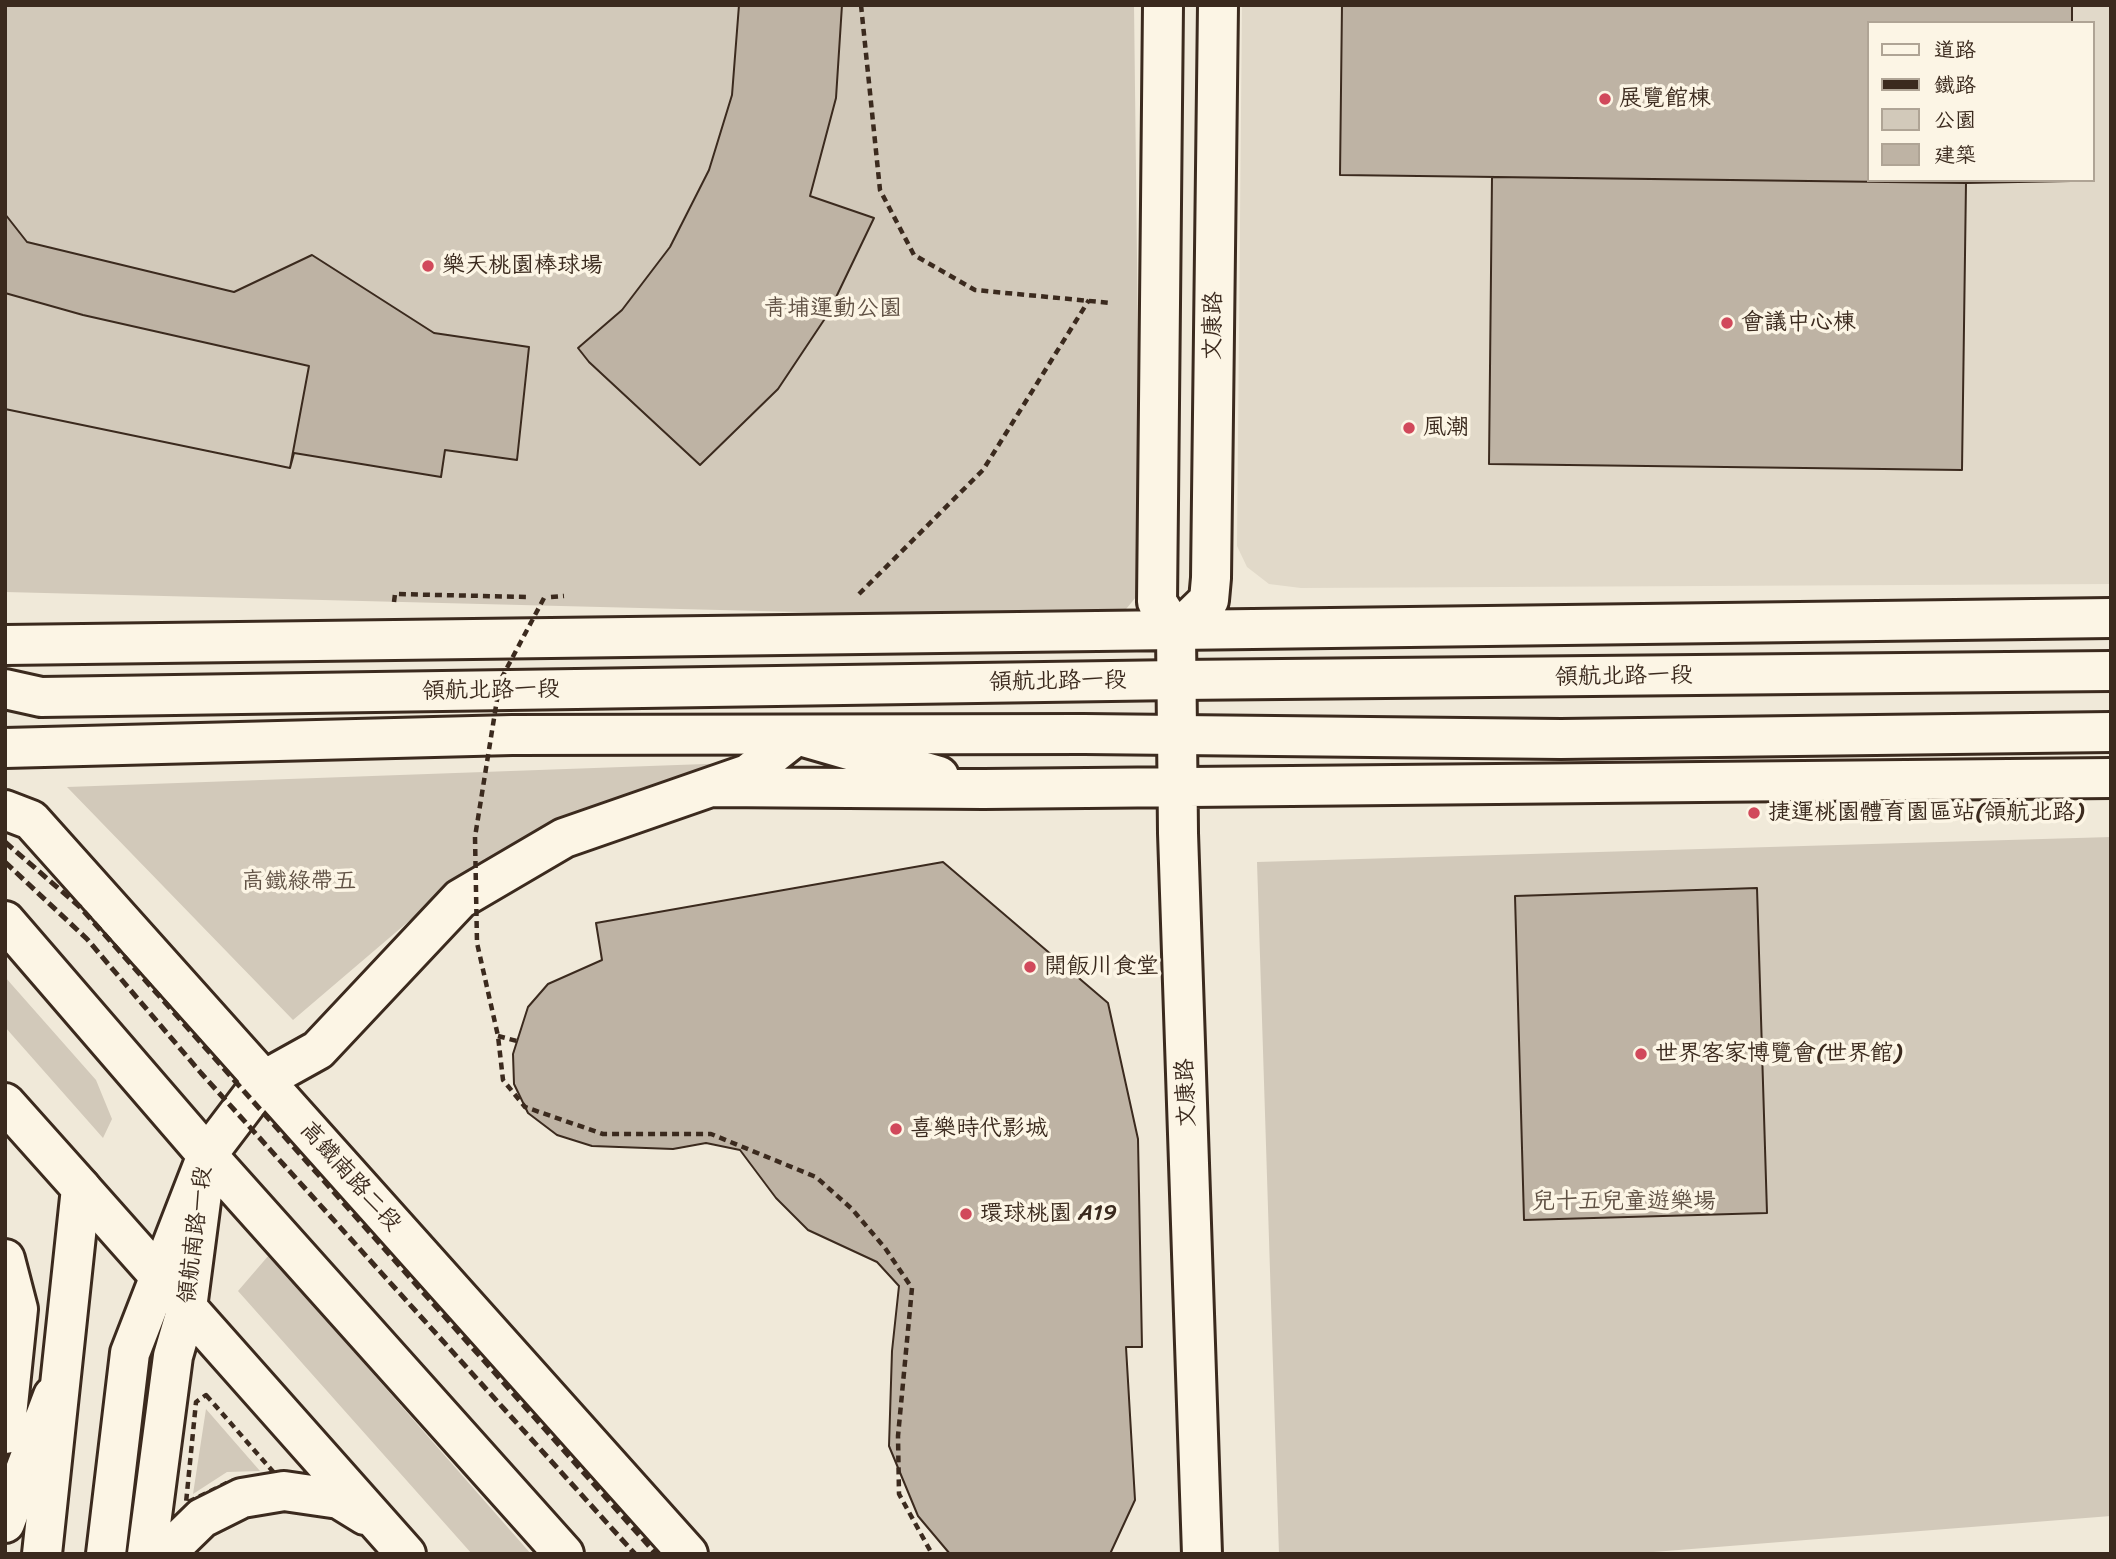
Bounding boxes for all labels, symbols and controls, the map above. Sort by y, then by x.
legend [1868,21,2095,182]
text: 道路 [1934,31,1976,69]
text: 鐵路 [1934,66,1976,104]
place label: 展覽館棟 [1619,85,1711,113]
marker: 展覽館棟 [1597,91,1613,107]
text: 公園 [1934,101,1976,139]
text: 建築 [1934,136,1976,174]
place label: 樂天桃園棒球場 [442,252,603,280]
marker: 樂天桃園棒球場 [420,258,436,274]
street label: 文康路 [1200,291,1228,361]
park label: 青埔運動公園 [764,295,902,323]
place label: 會議中心棟 [1741,309,1856,337]
marker: 會議中心棟 [1719,315,1735,331]
place label: 風潮 [1423,414,1469,442]
marker: 風潮 [1401,420,1417,436]
street label: 領航北路一段 [1555,662,1693,692]
street label: 領航北路一段 [989,667,1127,697]
street label: 領航北路一段 [422,676,560,706]
place label: 捷運桃園體育園區站(領航北路) [1768,799,2083,827]
marker: 捷運桃園體育園區站(領航北路) [1746,805,1762,821]
park label: 高鐵綠帶五 [242,868,356,896]
place label: 開飯川食堂 [1044,953,1159,981]
marker: 開飯川食堂 [1022,959,1038,975]
place label: 世界客家博覽會(世界館) [1655,1040,1901,1068]
marker: 世界客家博覽會(世界館) [1633,1046,1649,1062]
street label: 文康路 [1172,1058,1202,1128]
place label: 喜樂時代影城 [910,1115,1048,1143]
street label: 高鐵南路二段 [294,1116,406,1238]
marker: 喜樂時代影城 [888,1121,904,1137]
street label: 領航南路一段 [174,1165,218,1305]
park label: 兒十五兒童遊樂場 [1532,1188,1716,1216]
place label: 環球桃園 A19 [980,1200,1117,1228]
marker: 環球桃園 A19 [958,1206,974,1222]

